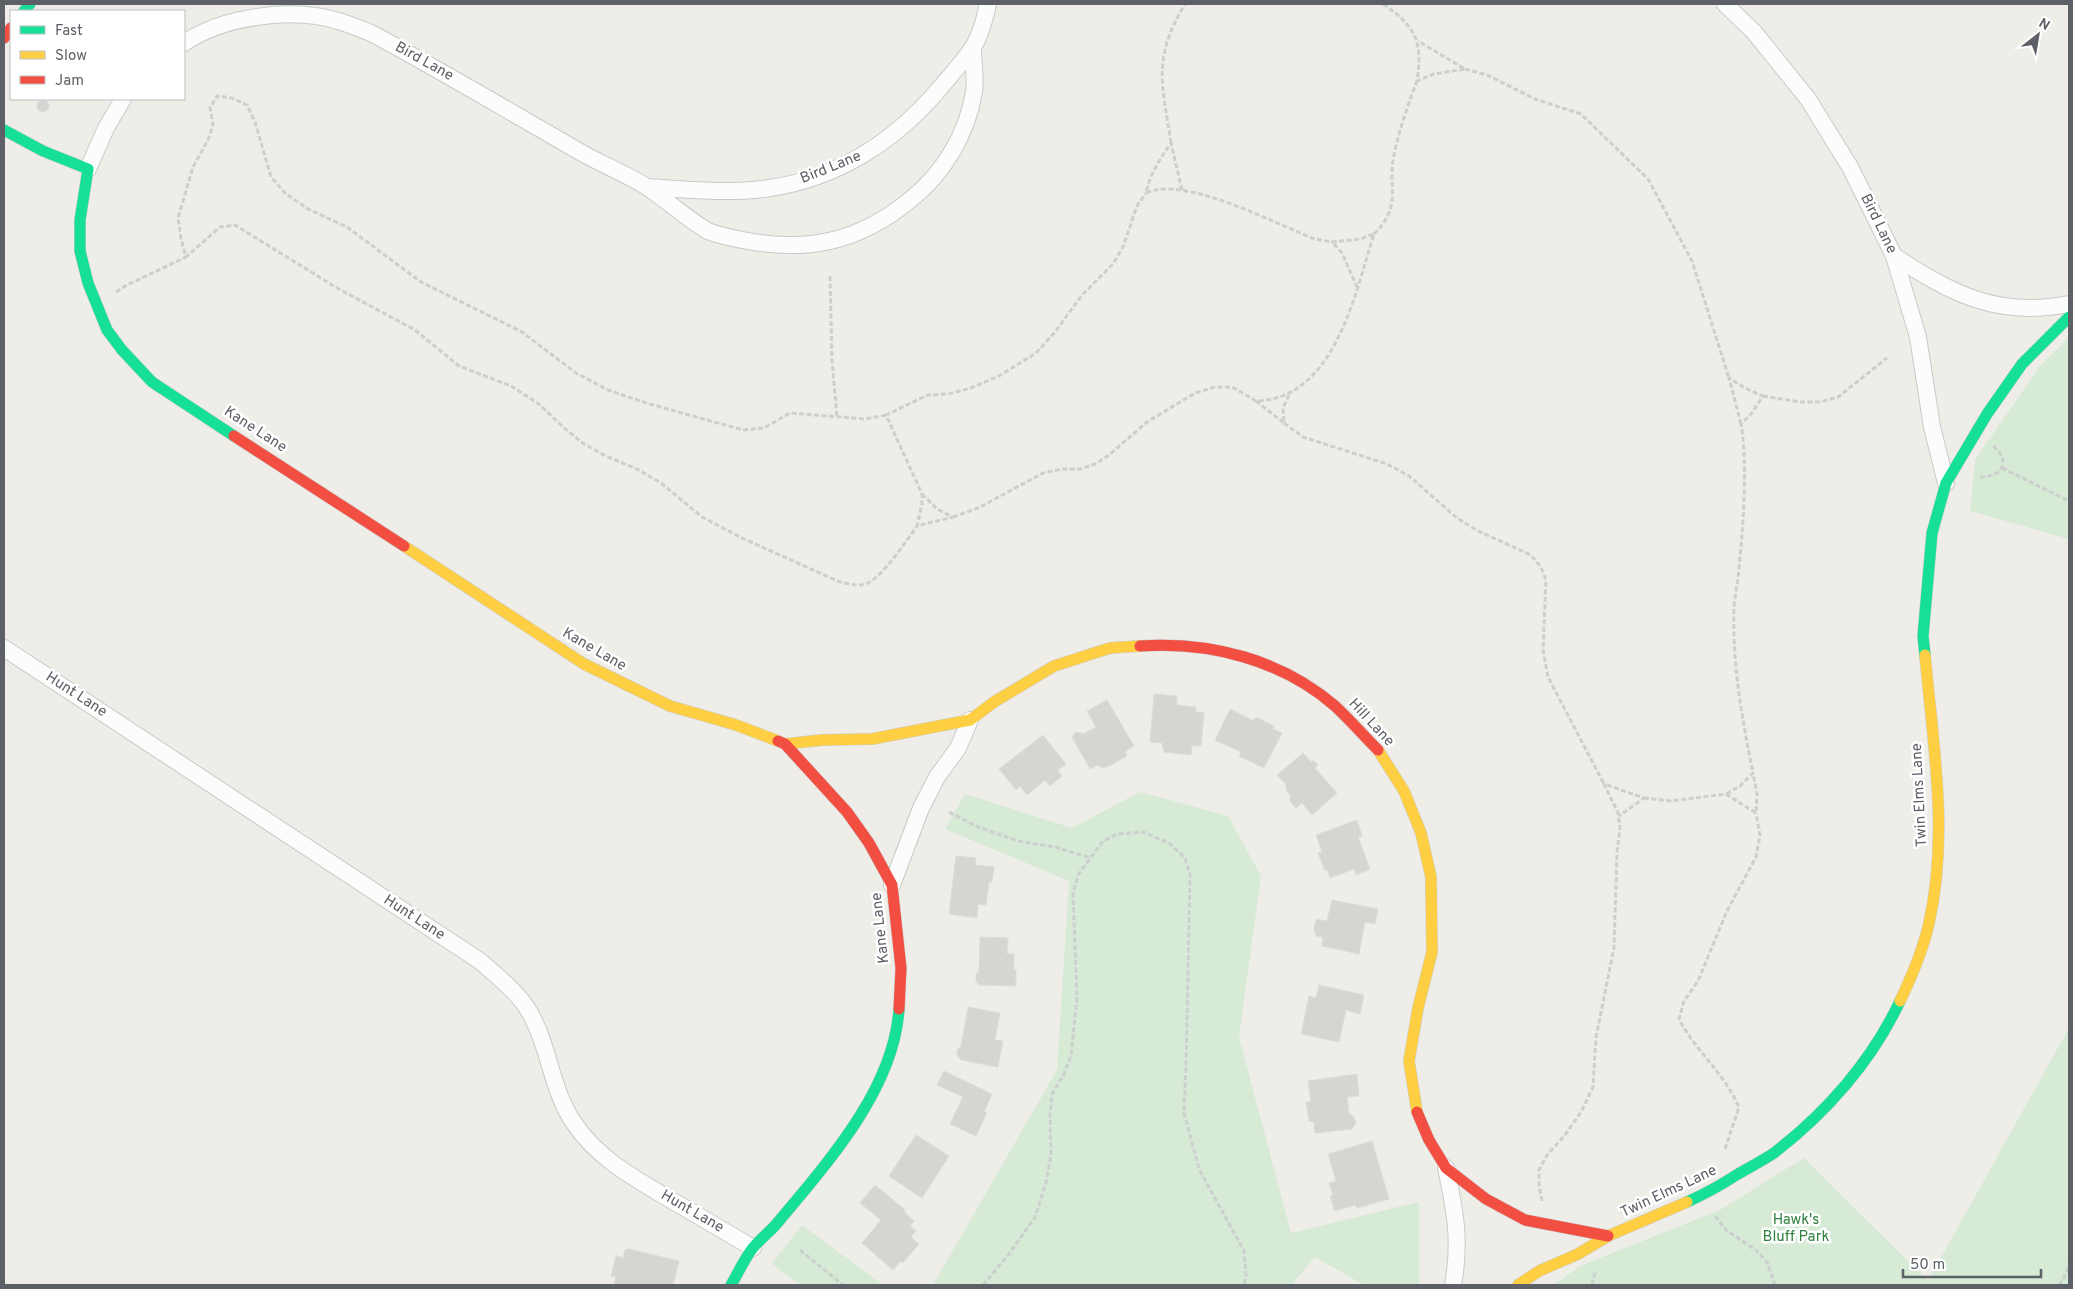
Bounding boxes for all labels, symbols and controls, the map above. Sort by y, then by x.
legend [10,10,185,100]
north arrow [2013,10,2063,60]
text: N [2035,15,2053,35]
text: Fast [55,22,83,41]
street label: Bird Lane [391,38,457,86]
text: Slow [55,47,87,66]
text: Jam [55,72,84,91]
street label: Bird Lane [798,147,864,189]
street label: Bird Lane [1855,191,1901,257]
street label: Kane Lane [220,403,290,457]
street label: Kane Lane [558,624,630,676]
street label: Hunt Lane [42,668,110,722]
street label: Hill Lane [1344,695,1398,751]
street label: Twin Elms Lane [1908,743,1932,847]
street label: Hunt Lane [380,891,448,945]
street label: Kane Lane [868,892,894,964]
street label: Twin Elms Lane [1618,1161,1720,1223]
street label: Hunt Lane [657,1186,727,1238]
park label: Hawk's Bluff Park [1763,1211,1829,1247]
scale bar [1903,1246,2040,1278]
text: 50 m [1910,1256,1945,1275]

